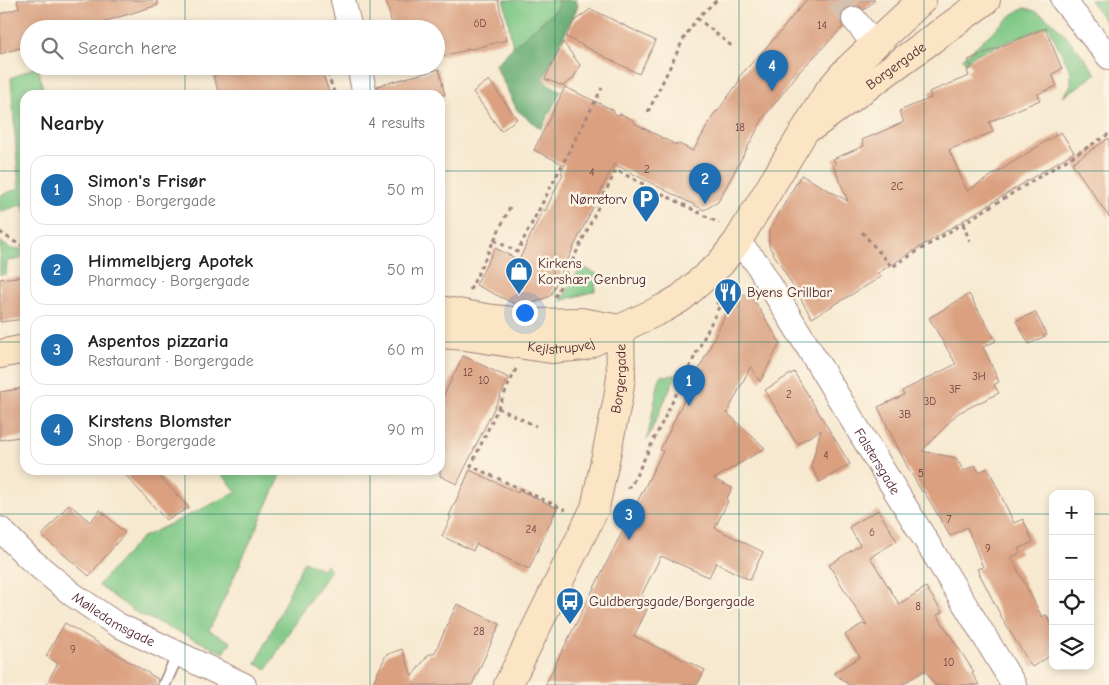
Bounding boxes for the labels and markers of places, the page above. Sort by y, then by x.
pin: 4 [756,50,788,91]
pin: 2 [689,163,721,204]
parking icon: Nørretorv [631,184,661,223]
place label: Nørretorv [570,191,627,208]
place label: Kirkens Korshær Genbrug [538,255,646,288]
shop icon: Kirkens Korshær Genbrug [504,256,534,295]
restaurant icon: Byens Grillbar [713,277,743,316]
place label: Byens Grillbar [747,284,833,301]
pin: 1 [673,365,705,406]
pin: 3 [613,499,645,540]
bus stop icon: Guldbergsgade/Borgergade [555,586,585,625]
place label: Guldbergsgade/Borgergade [589,593,755,610]

